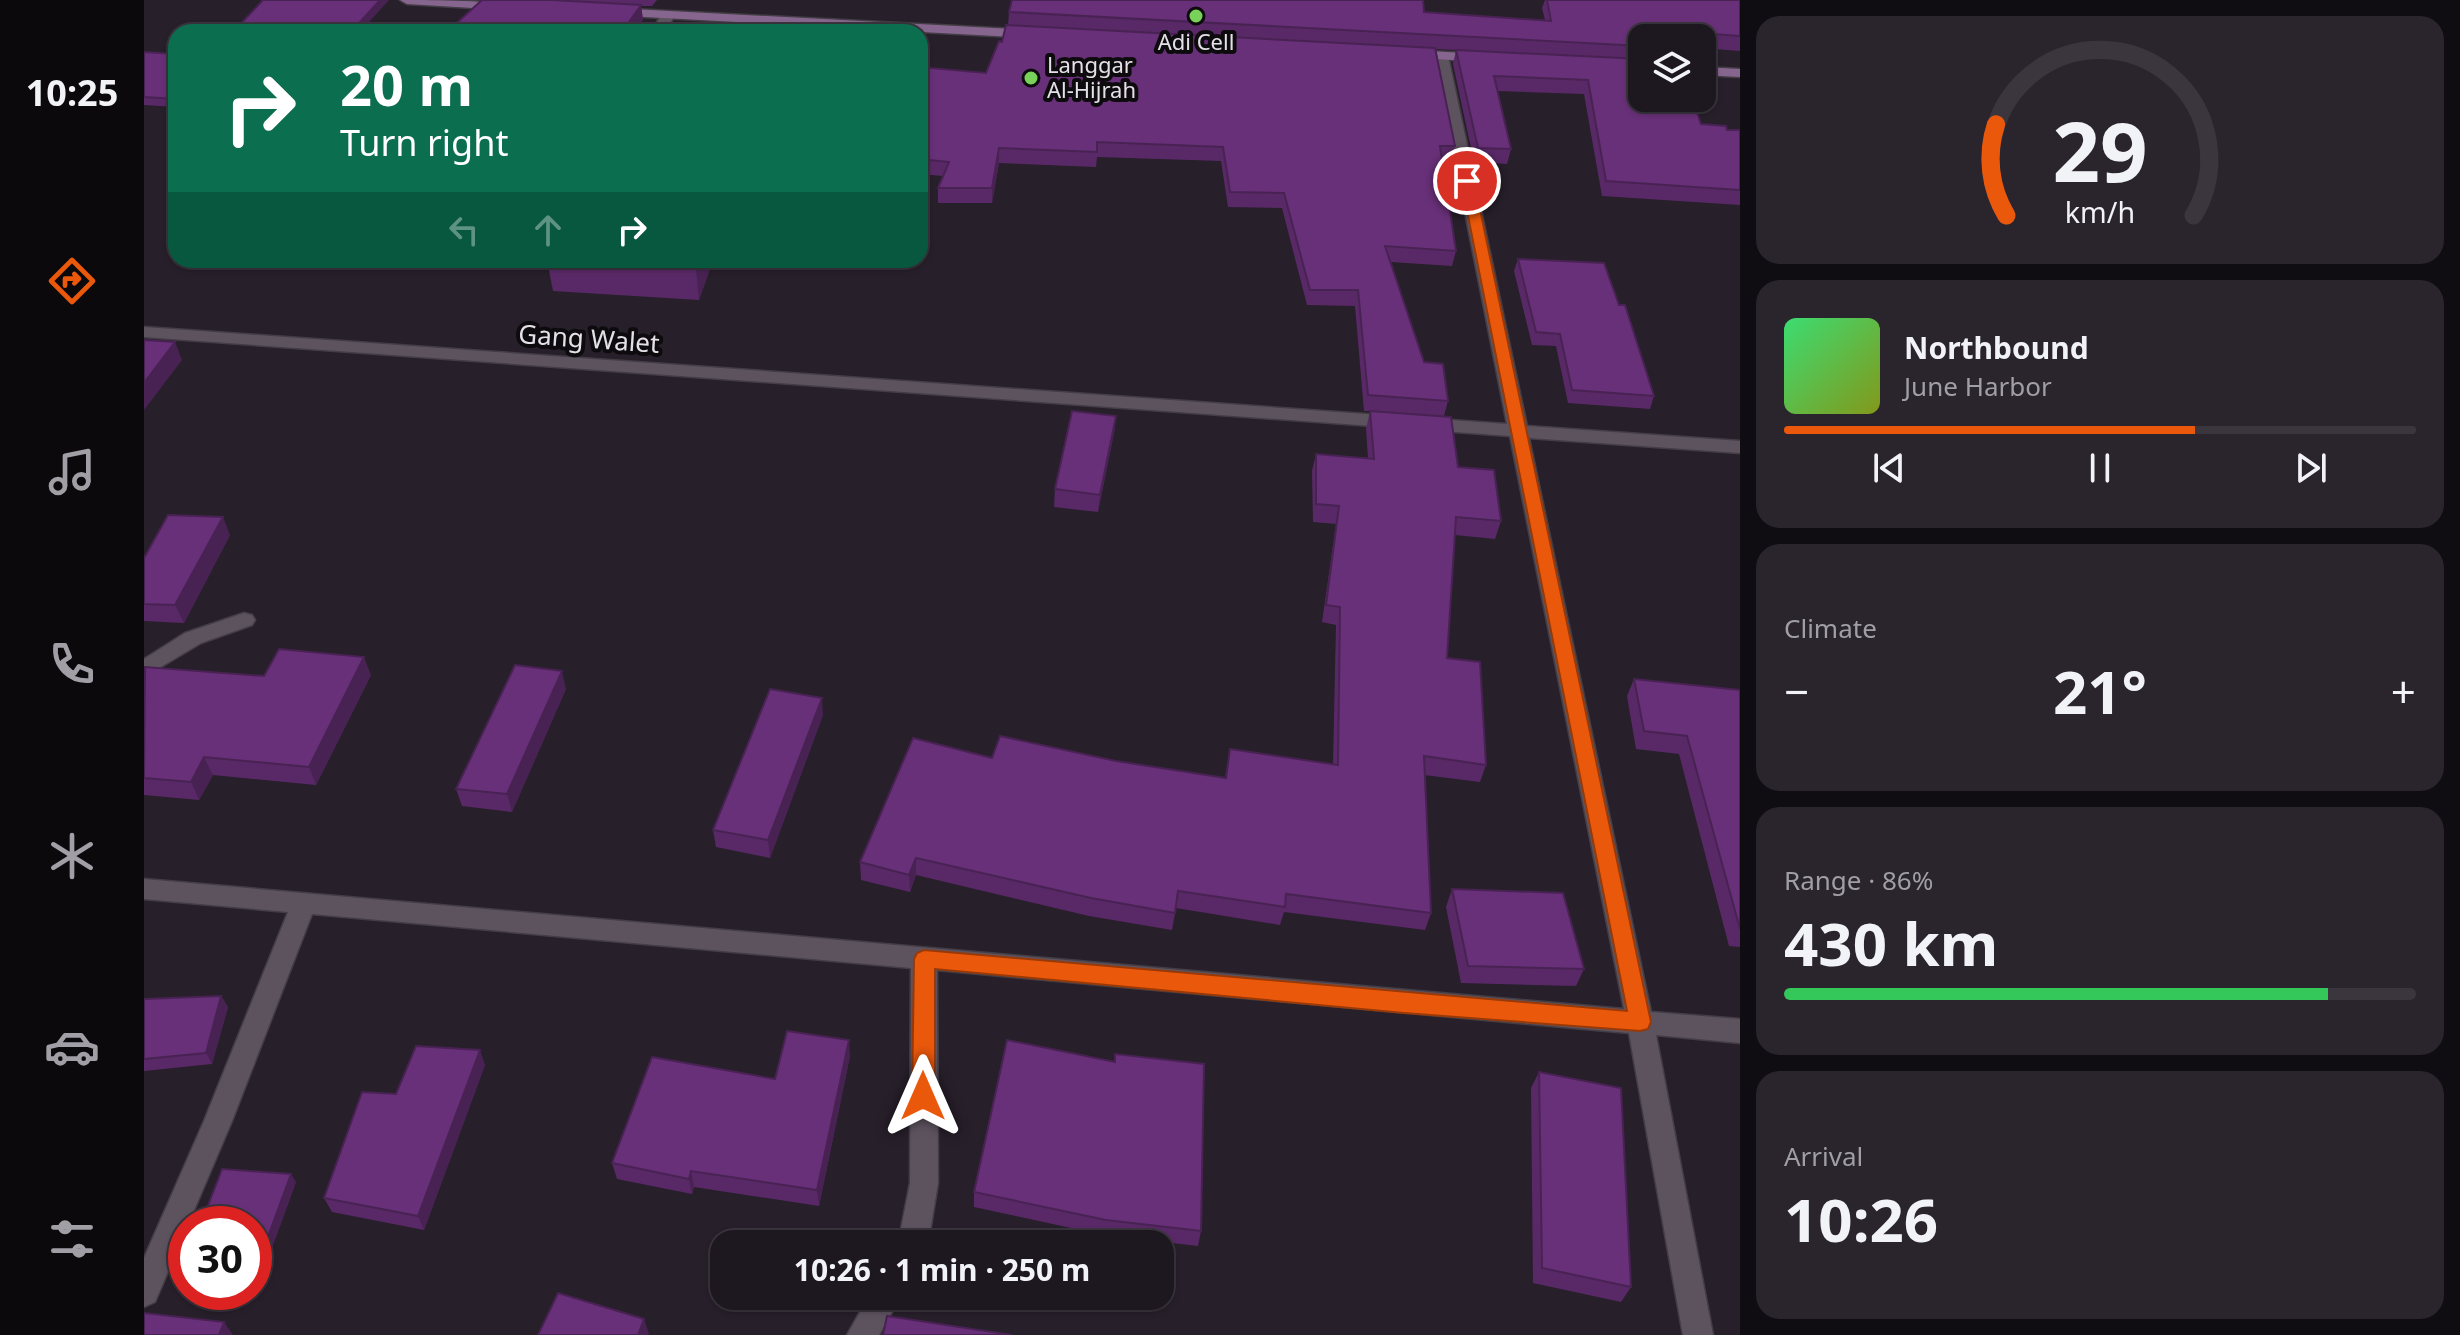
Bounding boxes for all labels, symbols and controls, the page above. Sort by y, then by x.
marker: Adi Cell [1187,7,1205,25]
map controls [1628,24,1716,112]
button: layers [1628,24,1716,112]
place label: Adi Cell [1158,26,1234,56]
text: 20 m [340,46,473,122]
place label: Langgar Al-Hijrah [1047,49,1136,104]
icon: right [208,56,312,160]
text: 10:25 [26,68,118,117]
marker: Langgar Al-Hijrah [1022,69,1040,87]
text: 29 [2052,92,2148,205]
text: Turn right [340,118,508,167]
pin [1433,147,1501,215]
icon: arrive [1445,159,1489,203]
text: km/h [2065,192,2135,231]
icon: left [442,208,486,252]
icon: ahead [526,208,570,252]
icon: right [610,208,654,252]
icon: directions [44,253,100,309]
street label: Gang Walet [517,315,661,361]
text: Northbound [1904,327,2089,368]
text: June Harbor [1904,368,2052,404]
icon: music [44,444,100,500]
icon: previous [1867,446,1911,490]
icon: pause [2078,446,2122,490]
icon: next [2289,446,2333,490]
text: Climate [1784,610,1877,646]
icon: phone [44,636,100,692]
text: 21° [2053,650,2147,732]
text: − [1784,661,1809,721]
text: + [2391,661,2416,721]
icon: climate [44,828,100,884]
text: Range · 86% [1784,862,1933,898]
text: 430 km [1784,902,1998,984]
icon: car [44,1019,100,1075]
position arrow [881,1054,965,1138]
text: Arrival [1784,1138,1863,1174]
text: 10:26 [1784,1178,1938,1260]
speed limit sign: 30 [168,1206,272,1310]
icon: filters [44,1211,100,1267]
text: 10:26 · 1 min · 250 m [794,1249,1090,1290]

